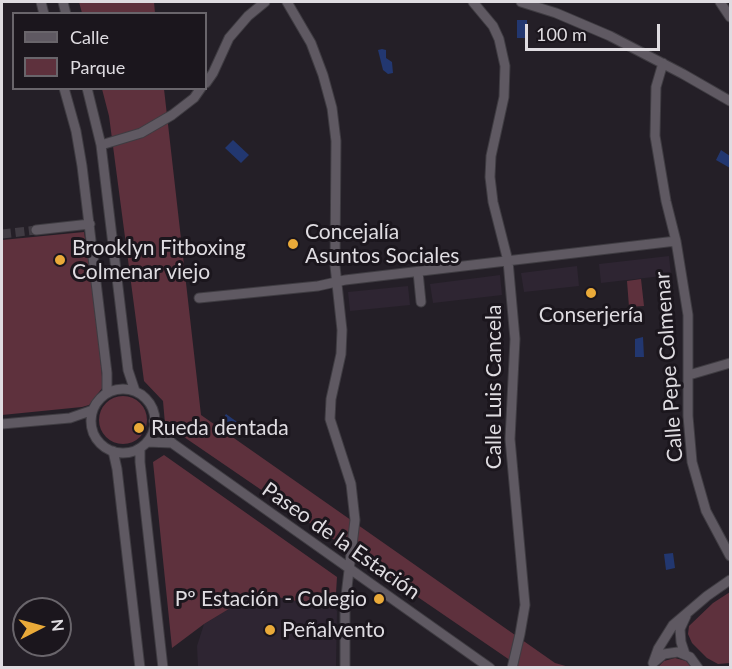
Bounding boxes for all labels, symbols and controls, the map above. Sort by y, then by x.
legend [12,12,207,90]
scale bar [528,12,663,50]
text: 100 m [536,23,587,45]
text: Calle [70,26,109,48]
text: Parque [70,56,125,78]
place label: Concejalía Asuntos Sociales [305,219,459,269]
place label: Brooklyn Fitboxing Colmenar viejo [72,235,246,285]
marker: Concejalía Asuntos Sociales [286,237,300,251]
marker: Brooklyn Fitboxing Colmenar viejo [53,253,67,267]
street label: Calle Pepe Colmenar [650,271,688,463]
marker: Conserjería [584,286,598,300]
place label: Conserjería [539,302,643,328]
street label: Calle Luis Cancela [481,305,507,469]
place label: Rueda dentada [151,415,289,441]
marker: Rueda dentada [132,421,146,435]
street label: Paseo de la Estación [257,477,425,605]
place label: Pº Estación - Colegio [175,586,367,612]
marker: Pº Estación - Colegio [372,592,386,606]
north arrow [12,597,72,657]
place label: Peñalvento [282,617,385,643]
text: N [48,618,69,632]
marker: Peñalvento [263,623,277,637]

